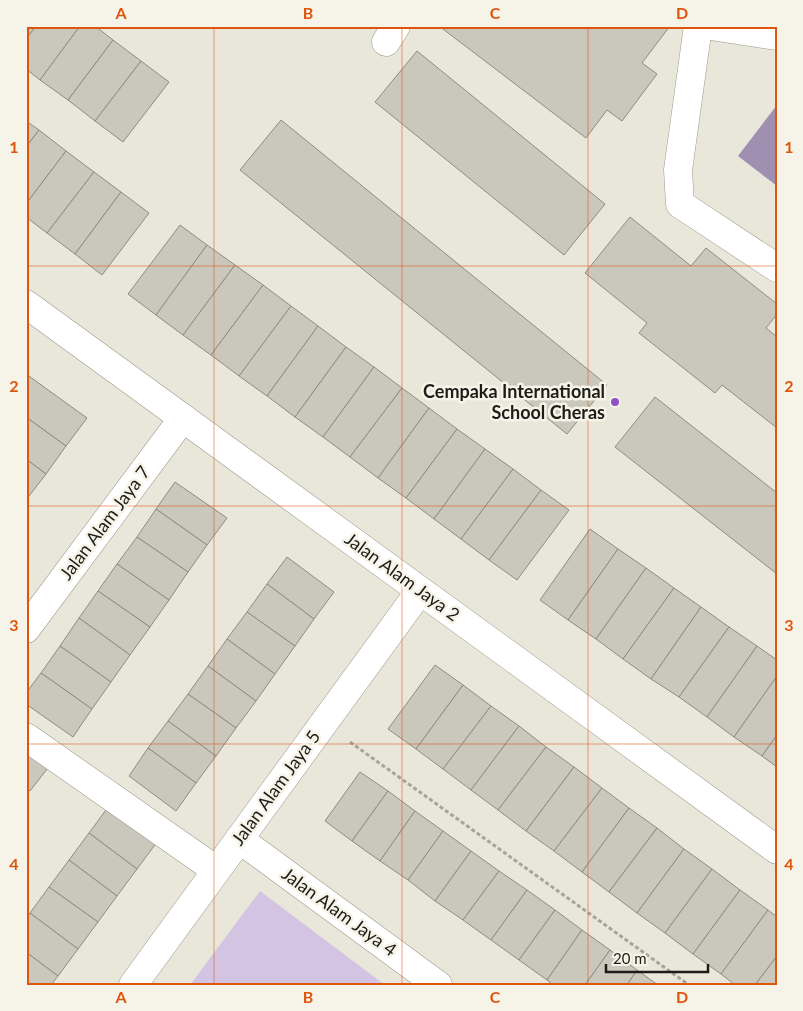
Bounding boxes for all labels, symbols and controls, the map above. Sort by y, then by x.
text: A [114,3,127,22]
text: B [303,3,313,22]
text: C [490,3,501,22]
text: D [676,3,688,22]
text: 1 [9,137,19,156]
text: 1 [784,137,794,156]
text: 2 [9,376,19,395]
text: 2 [784,376,794,395]
place label: Cempaka International School Cheras [423,380,605,423]
marker: Cempaka International School Cheras [609,396,621,408]
street label: Jalan Alam Jaya 7 [54,461,154,584]
street label: Jalan Alam Jaya 2 [341,527,464,625]
text: 3 [9,615,19,634]
text: 3 [784,615,794,634]
street label: Jalan Alam Jaya 5 [226,726,324,849]
text: 4 [9,854,19,873]
text: 4 [784,854,794,873]
street label: Jalan Alam Jaya 4 [278,862,401,960]
scale bar [606,941,708,973]
text: 20 m [613,949,647,967]
text: A [114,987,127,1006]
text: B [303,987,313,1006]
text: C [490,987,501,1006]
text: D [676,987,688,1006]

